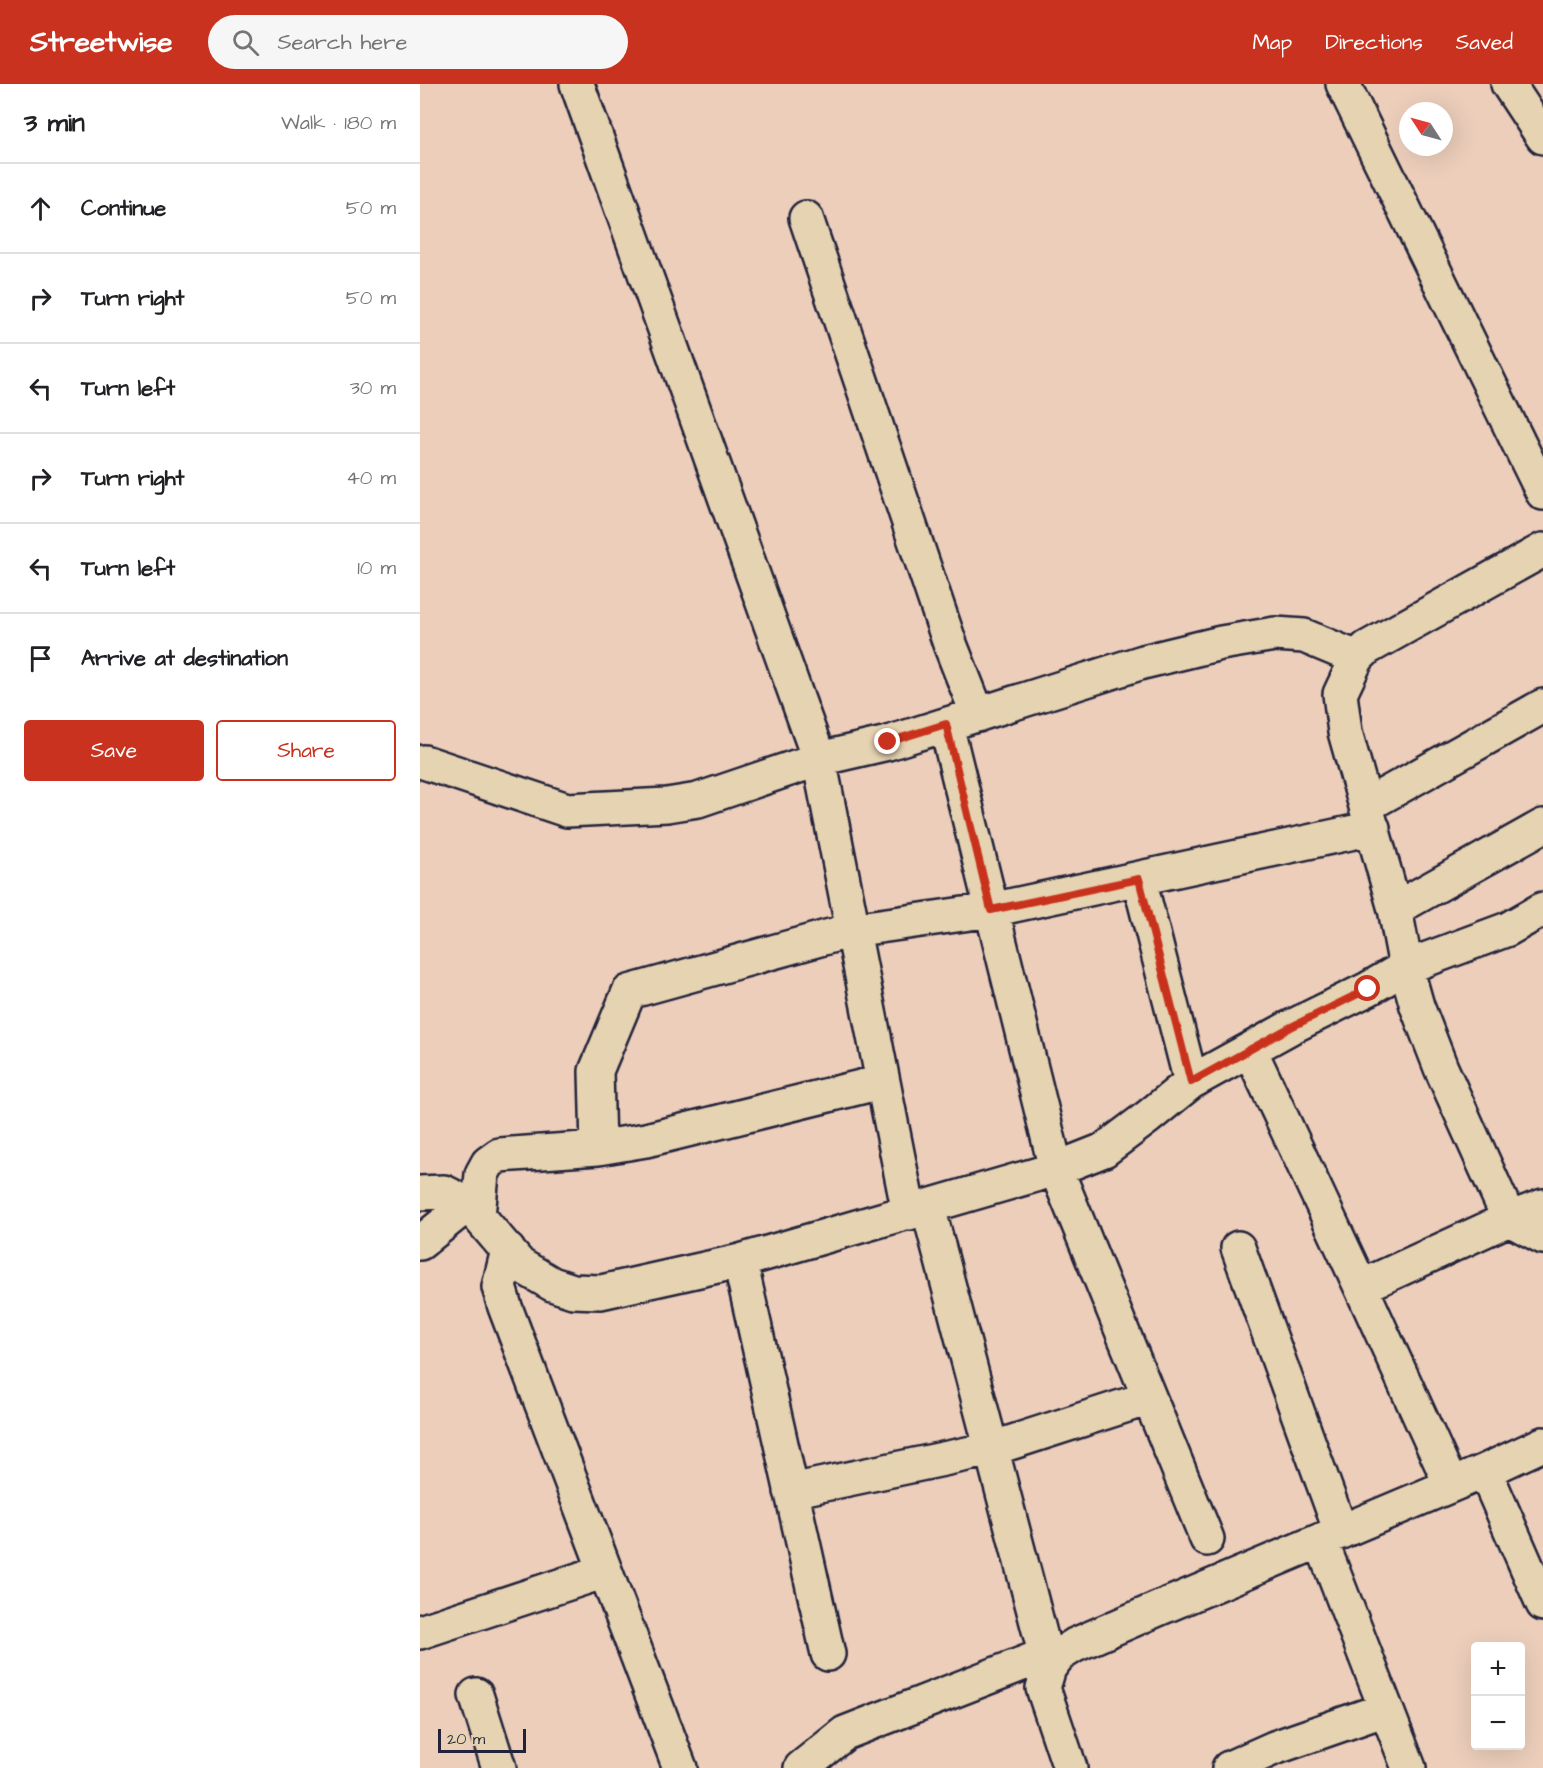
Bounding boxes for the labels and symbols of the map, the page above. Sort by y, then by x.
north arrow [1399,102,1453,156]
route end [874,728,900,754]
route start [1354,975,1380,1001]
scale bar [438,1726,526,1754]

